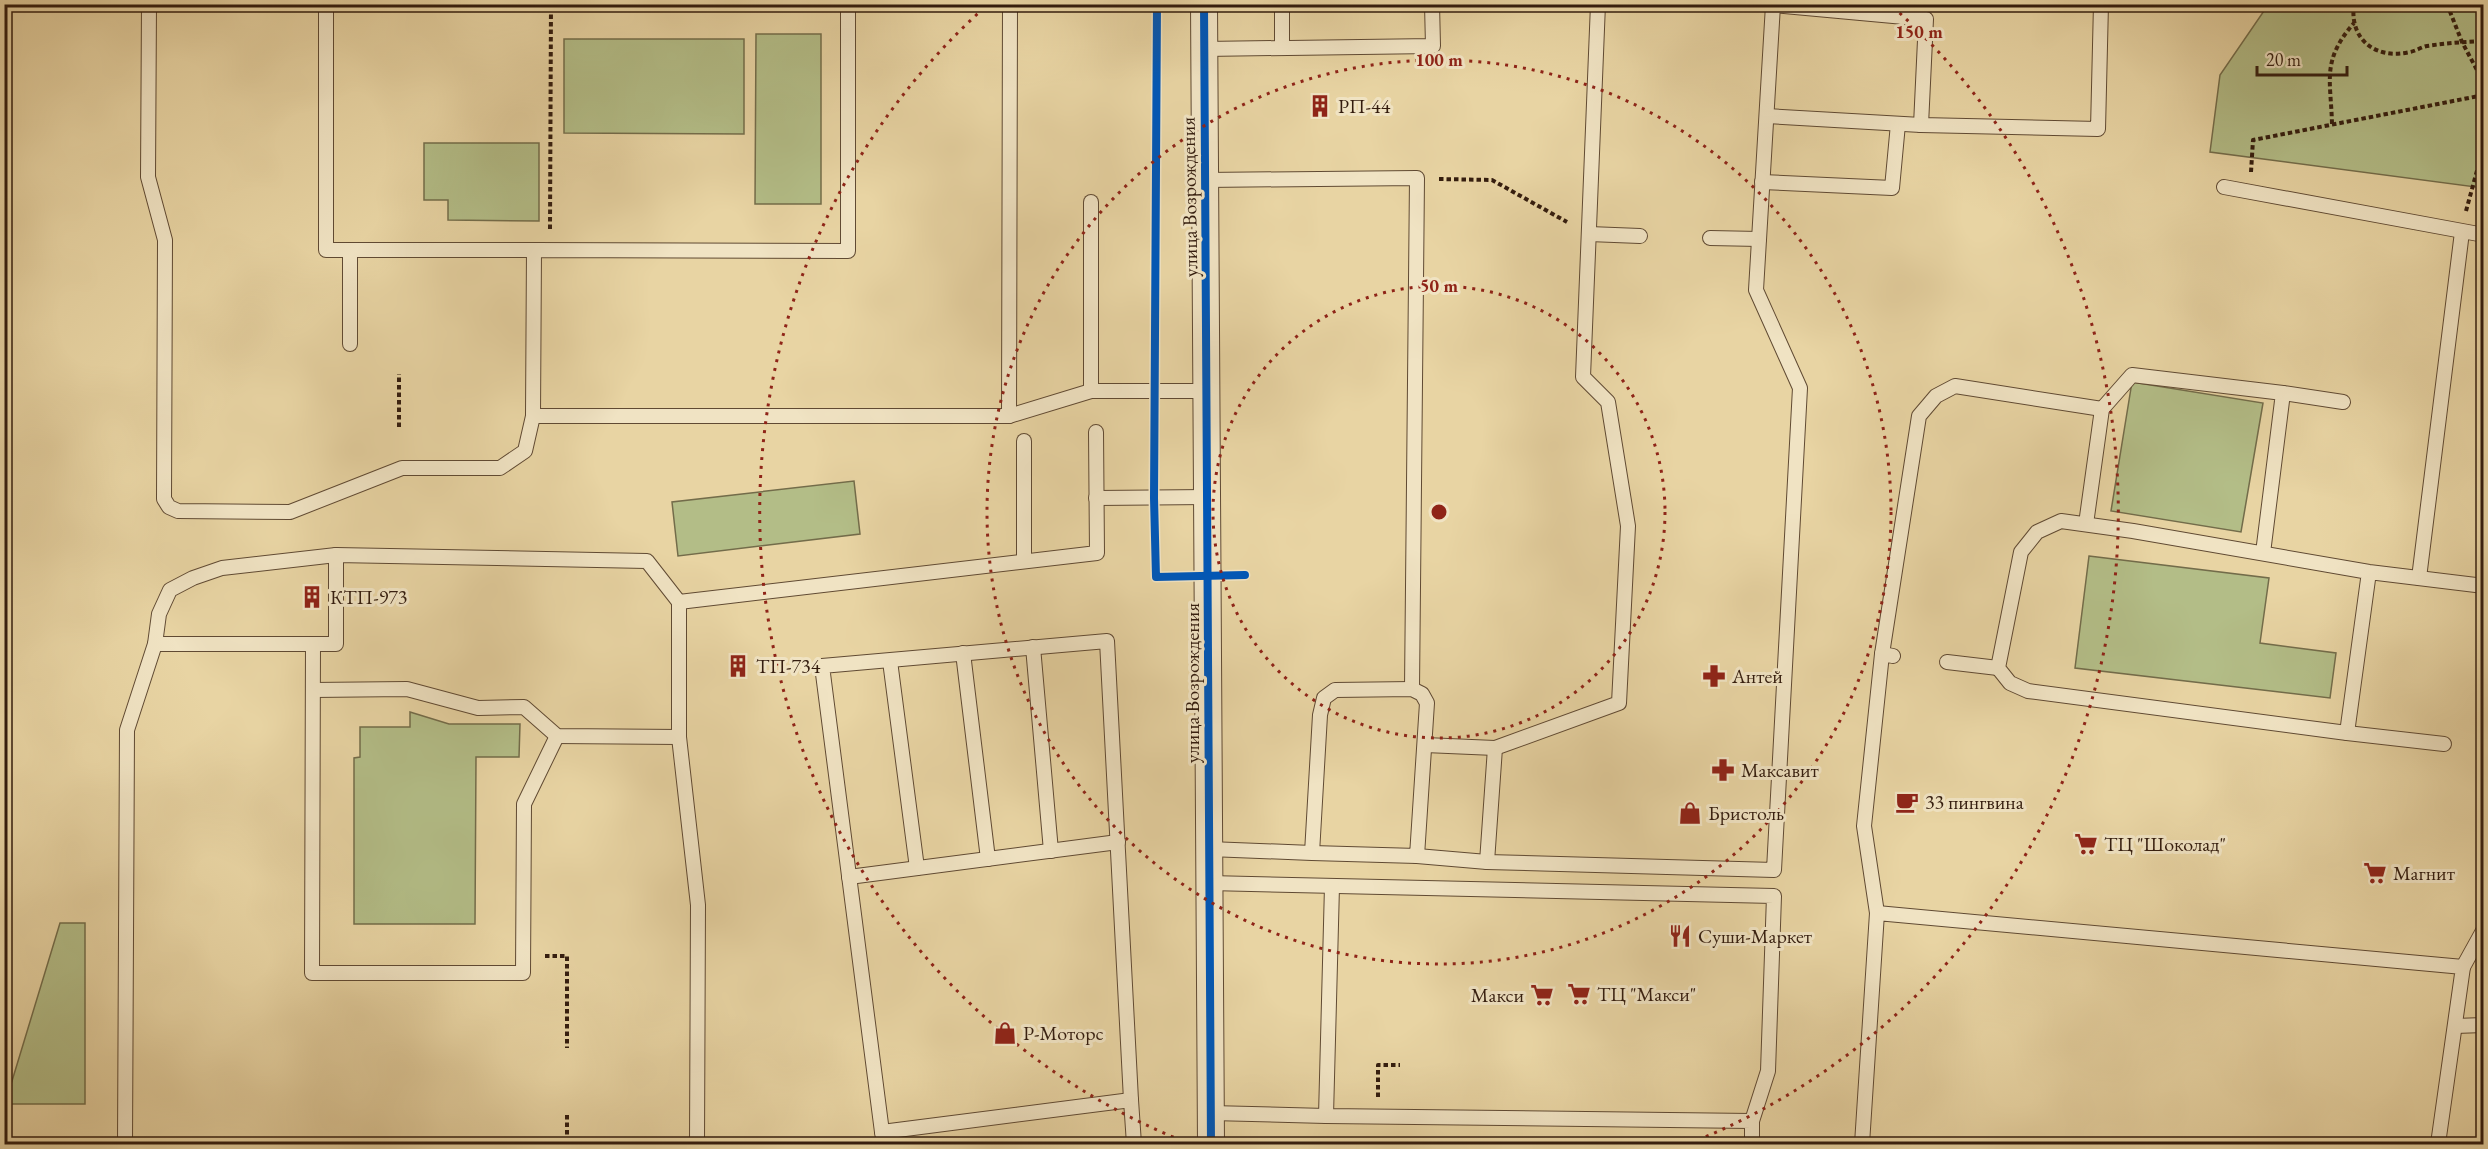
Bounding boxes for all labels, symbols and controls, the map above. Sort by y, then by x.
text: 150 m [1895,20,1943,43]
scale bar [2257,39,2347,77]
text: 100 m [1415,48,1463,71]
text: 20 m [2266,48,2301,71]
building icon: РП-44 [1307,93,1333,119]
place label: РП-44 [1338,93,1391,119]
street label: улица Возрождения [1175,117,1203,277]
text: 50 m [1420,274,1458,297]
centre of rings [1429,502,1449,522]
building icon: КТП-973 [299,584,325,610]
place label: КТП-973 [330,584,407,610]
street label: улица Возрождения [1179,603,1205,763]
building icon: ТП-734 [725,653,751,679]
place label: ТП-734 [756,653,821,679]
pharmacy icon: Антей [1701,663,1727,689]
place label: Антей [1731,663,1783,689]
pharmacy icon: Максавит [1710,757,1736,783]
place label: Максавит [1741,757,1819,783]
cafe icon: 33 пингвина [1894,789,1920,815]
place label: 33 пингвина [1925,789,2024,815]
shop icon: Бристоль [1677,800,1703,826]
place label: Бристоль [1708,800,1784,826]
supermarket icon: ТЦ "Шоколад" [2073,831,2099,857]
place label: ТЦ "Шоколад" [2104,831,2226,857]
supermarket icon: Магнит [2362,860,2388,886]
place label: Магнит [2393,860,2455,886]
restaurant icon: Суши-Маркет [1667,923,1693,949]
place label: Суши-Маркет [1698,923,1812,949]
supermarket icon: ТЦ "Макси" [1566,981,1592,1007]
place label: ТЦ "Макси" [1597,981,1696,1007]
place label: Макси [1471,982,1524,1008]
supermarket icon: Макси [1529,982,1555,1008]
shop icon: Р-Моторс [992,1020,1018,1046]
place label: Р-Моторс [1023,1020,1104,1046]

